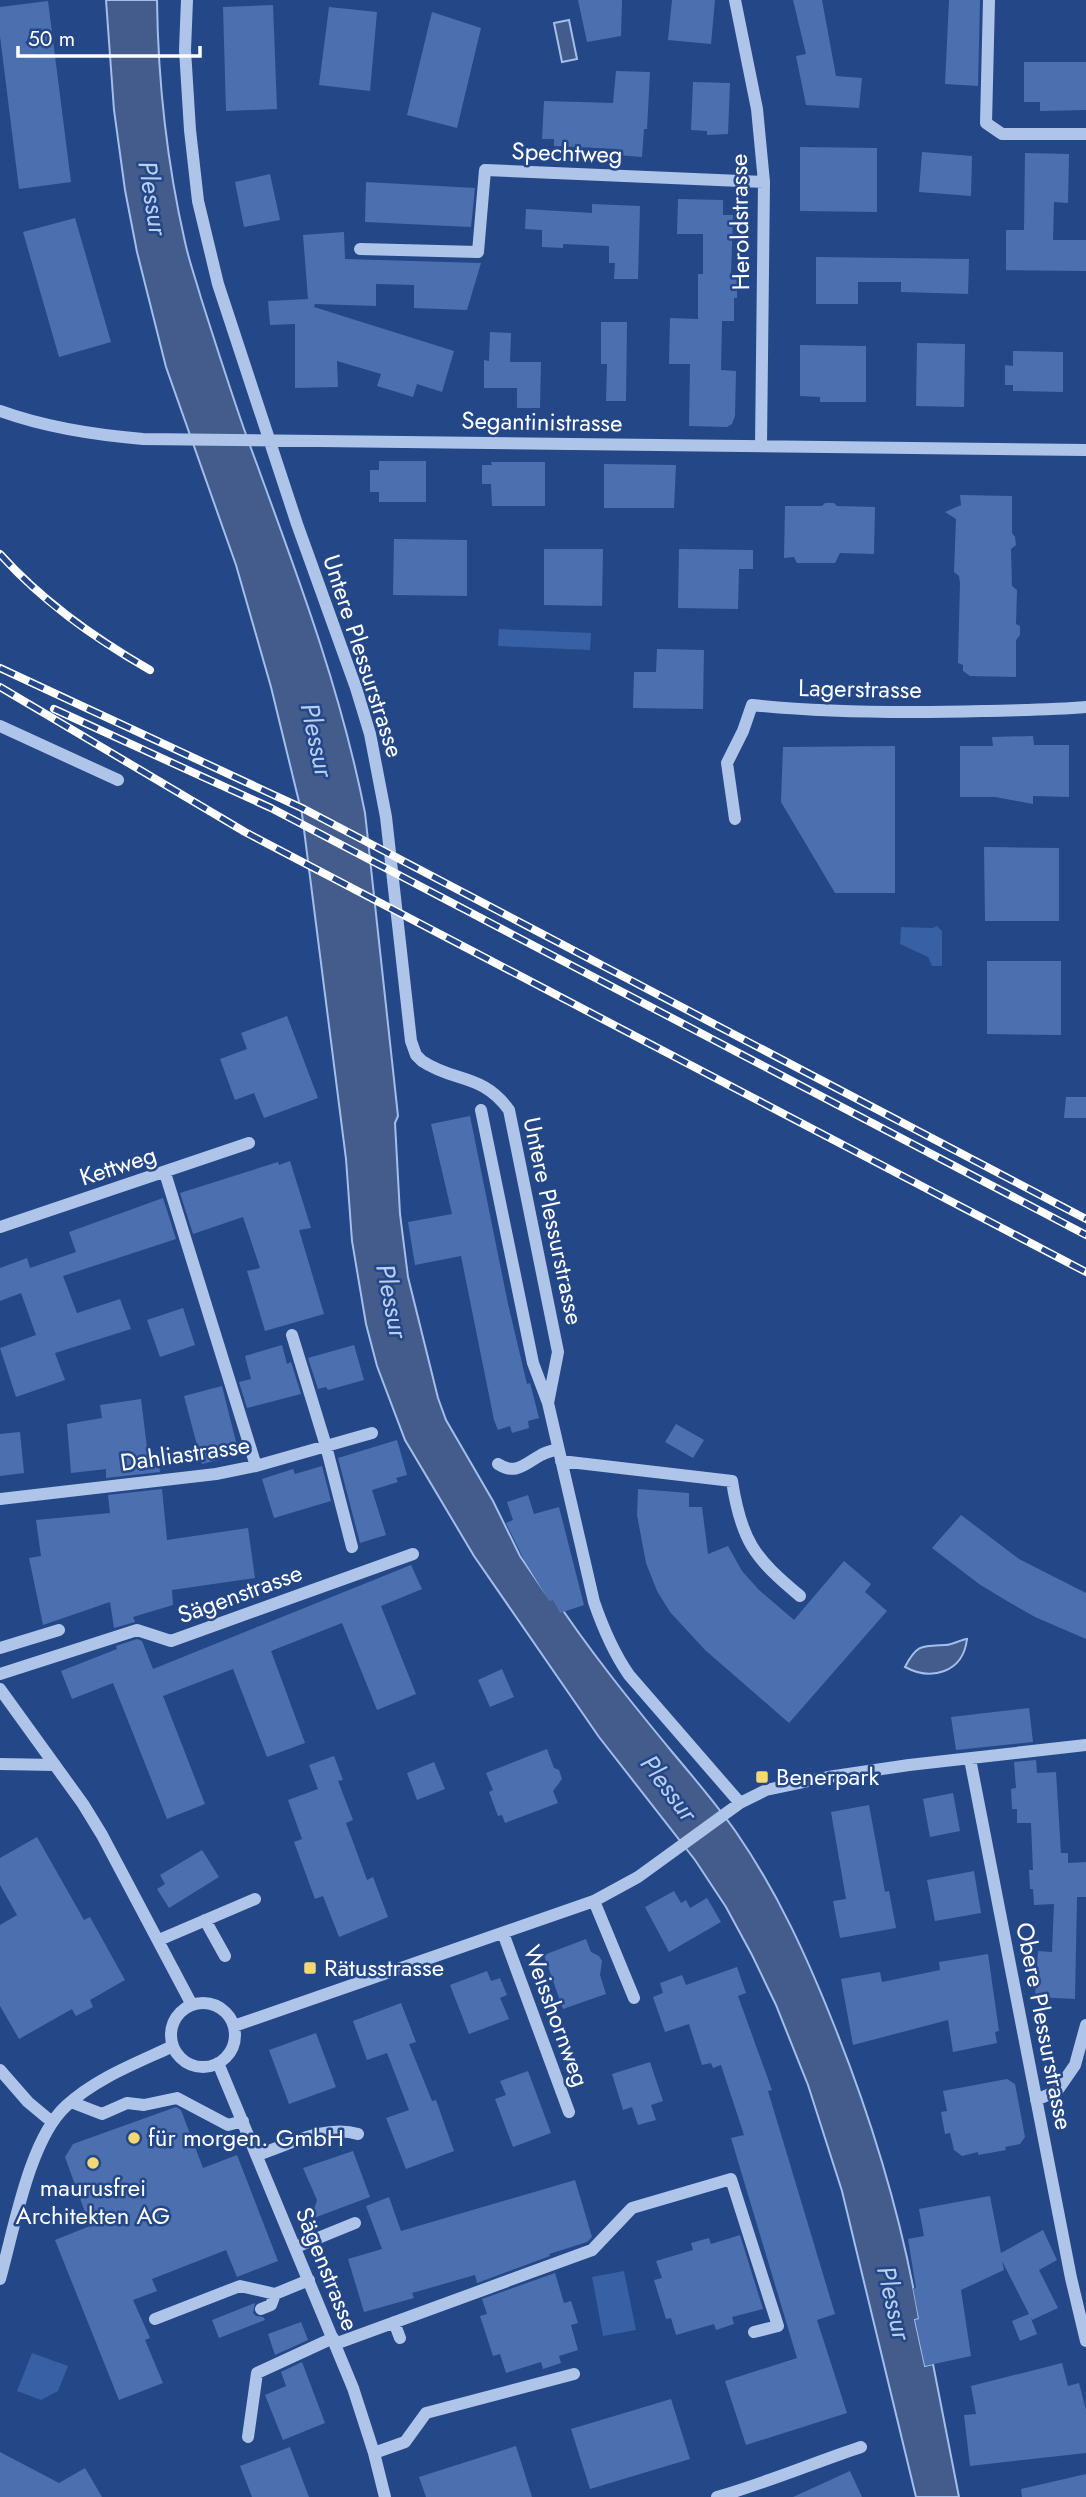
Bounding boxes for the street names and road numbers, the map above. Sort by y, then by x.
street label: Spechtweg [511,133,623,172]
street label: Heroldstrasse [721,153,758,291]
street label: Segantinistrasse [461,403,623,440]
street label: Untere Plessurstrasse [317,551,409,761]
street label: Lagerstrasse [798,670,922,707]
street label: Untere Plessurstrasse [514,1114,593,1328]
street label: Kettweg [75,1137,161,1194]
street label: Dahliastrasse [118,1427,252,1480]
street label: Sägenstrasse [173,1555,307,1632]
street label: Obere Plessurstrasse [1007,1919,1082,2133]
street label: Weisshornweg [515,1940,598,2091]
street label: Sägenstrasse [287,2202,368,2336]

